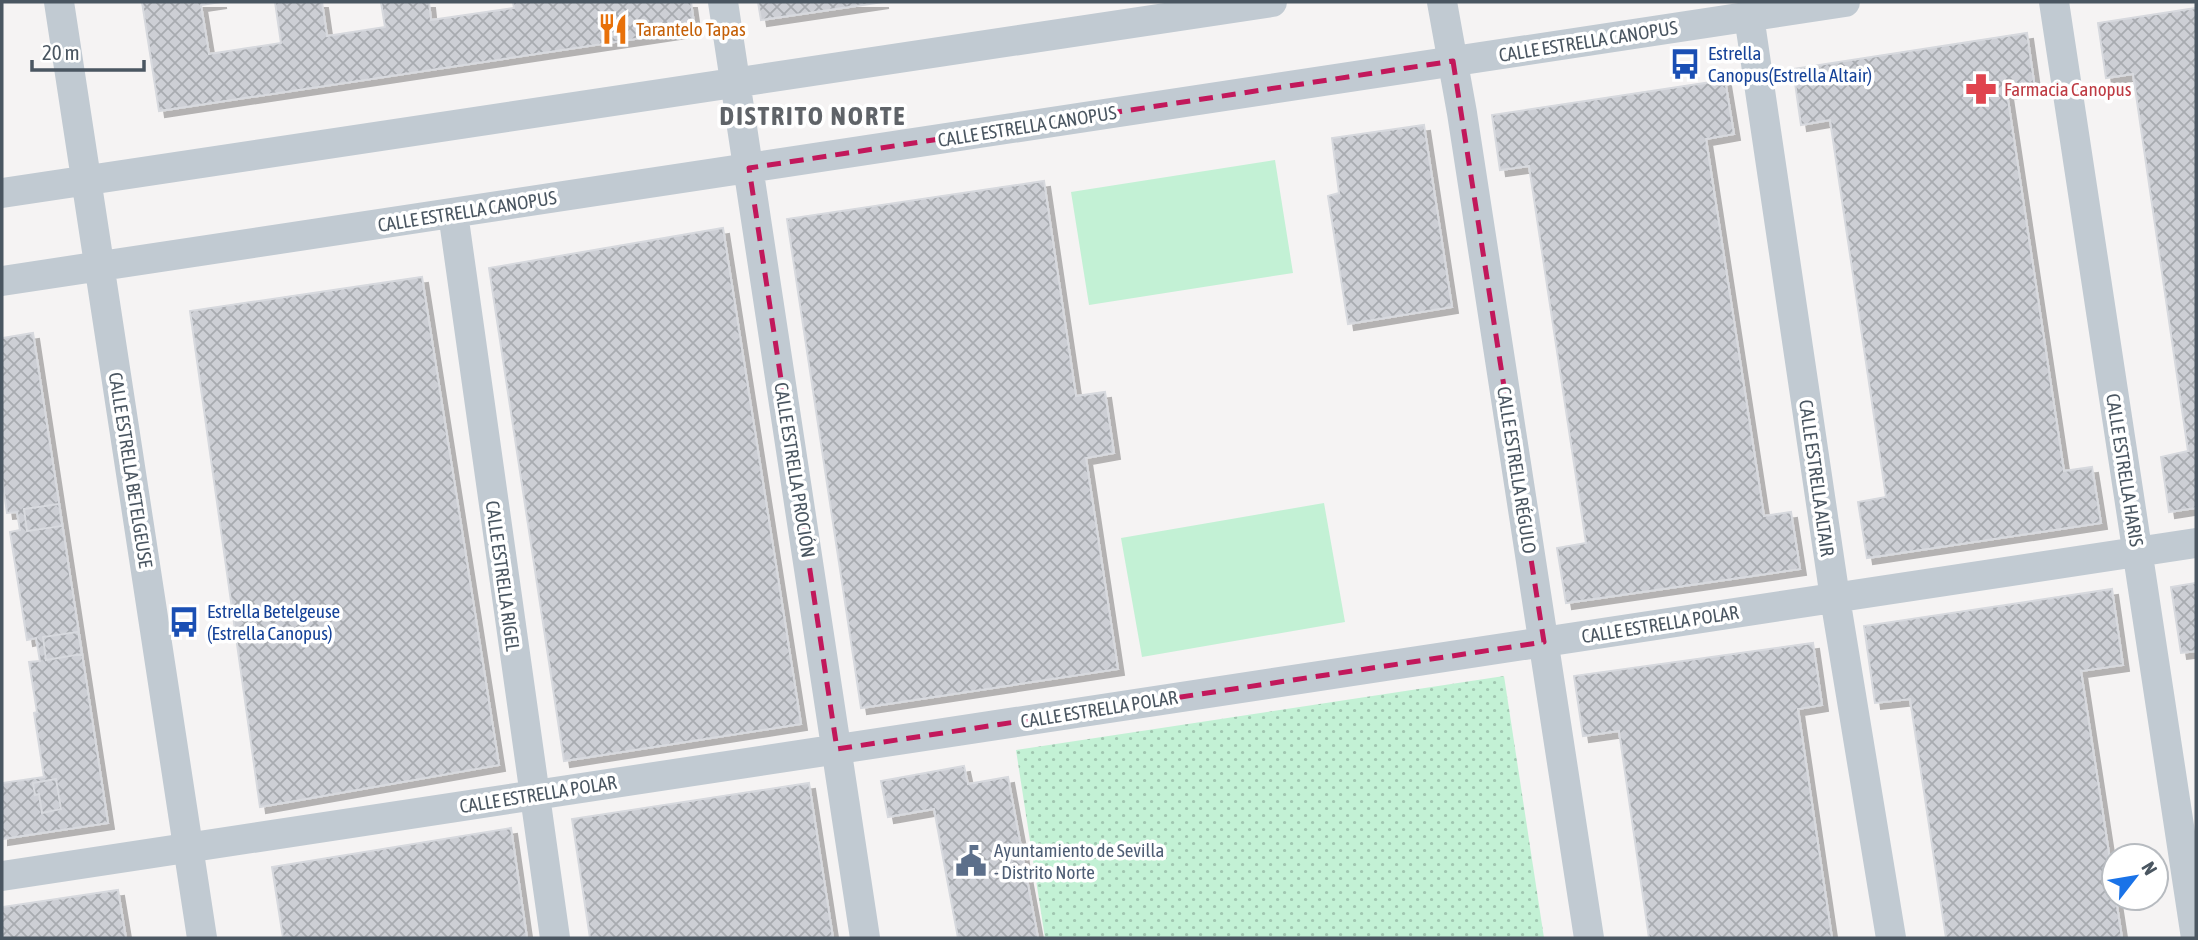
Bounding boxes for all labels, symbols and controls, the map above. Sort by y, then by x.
restaurant icon: Tarantelo Tapas [596,12,630,46]
street label: CALLE ESTRELLA CANOPUS [1497,16,1679,66]
place label: Tarantelo Tapas [636,18,746,40]
scale bar [32,28,144,72]
text: 20 m [42,40,80,64]
place label: Estrella Canopus(Estrella Altair) [1708,42,1872,86]
bus stop icon: Estrella Canopus(Estrella Altair) [1668,47,1702,81]
pharmacy icon: Farmacia Canopus [1964,72,1998,106]
place label: Farmacia Canopus [2004,78,2132,100]
district label: DISTRITO NORTE [720,101,906,131]
street label: CALLE ESTRELLA CANOPUS [936,101,1118,151]
street label: CALLE ESTRELLA CANOPUS [376,186,558,236]
street label: CALLE ESTRELLA BETELGEUSE [105,371,157,569]
street label: CALLE ESTRELLA PROCIÓN [770,381,820,559]
street label: CALLE ESTRELLA RÉGULO [1493,385,1541,555]
street label: CALLE ESTRELLA HARIS [2102,392,2148,548]
street label: CALLE ESTRELLA ALTAIR [1795,398,1839,558]
street label: CALLE ESTRELLA RIGEL [482,499,525,653]
place label: Estrella Betelgeuse (Estrella Canopus) [207,600,340,644]
street label: CALLE ESTRELLA POLAR [1580,601,1740,647]
bus stop icon: Estrella Betelgeuse (Estrella Canopus) [167,605,201,639]
street label: CALLE ESTRELLA POLAR [1019,686,1179,732]
street label: CALLE ESTRELLA POLAR [458,771,618,817]
place label: Ayuntamiento de Sevilla - Distrito Norte [994,839,1164,883]
north arrow [2100,842,2170,912]
public building icon: Ayuntamiento de Sevilla - Distrito Norte [954,844,988,878]
text: N [2137,858,2162,879]

